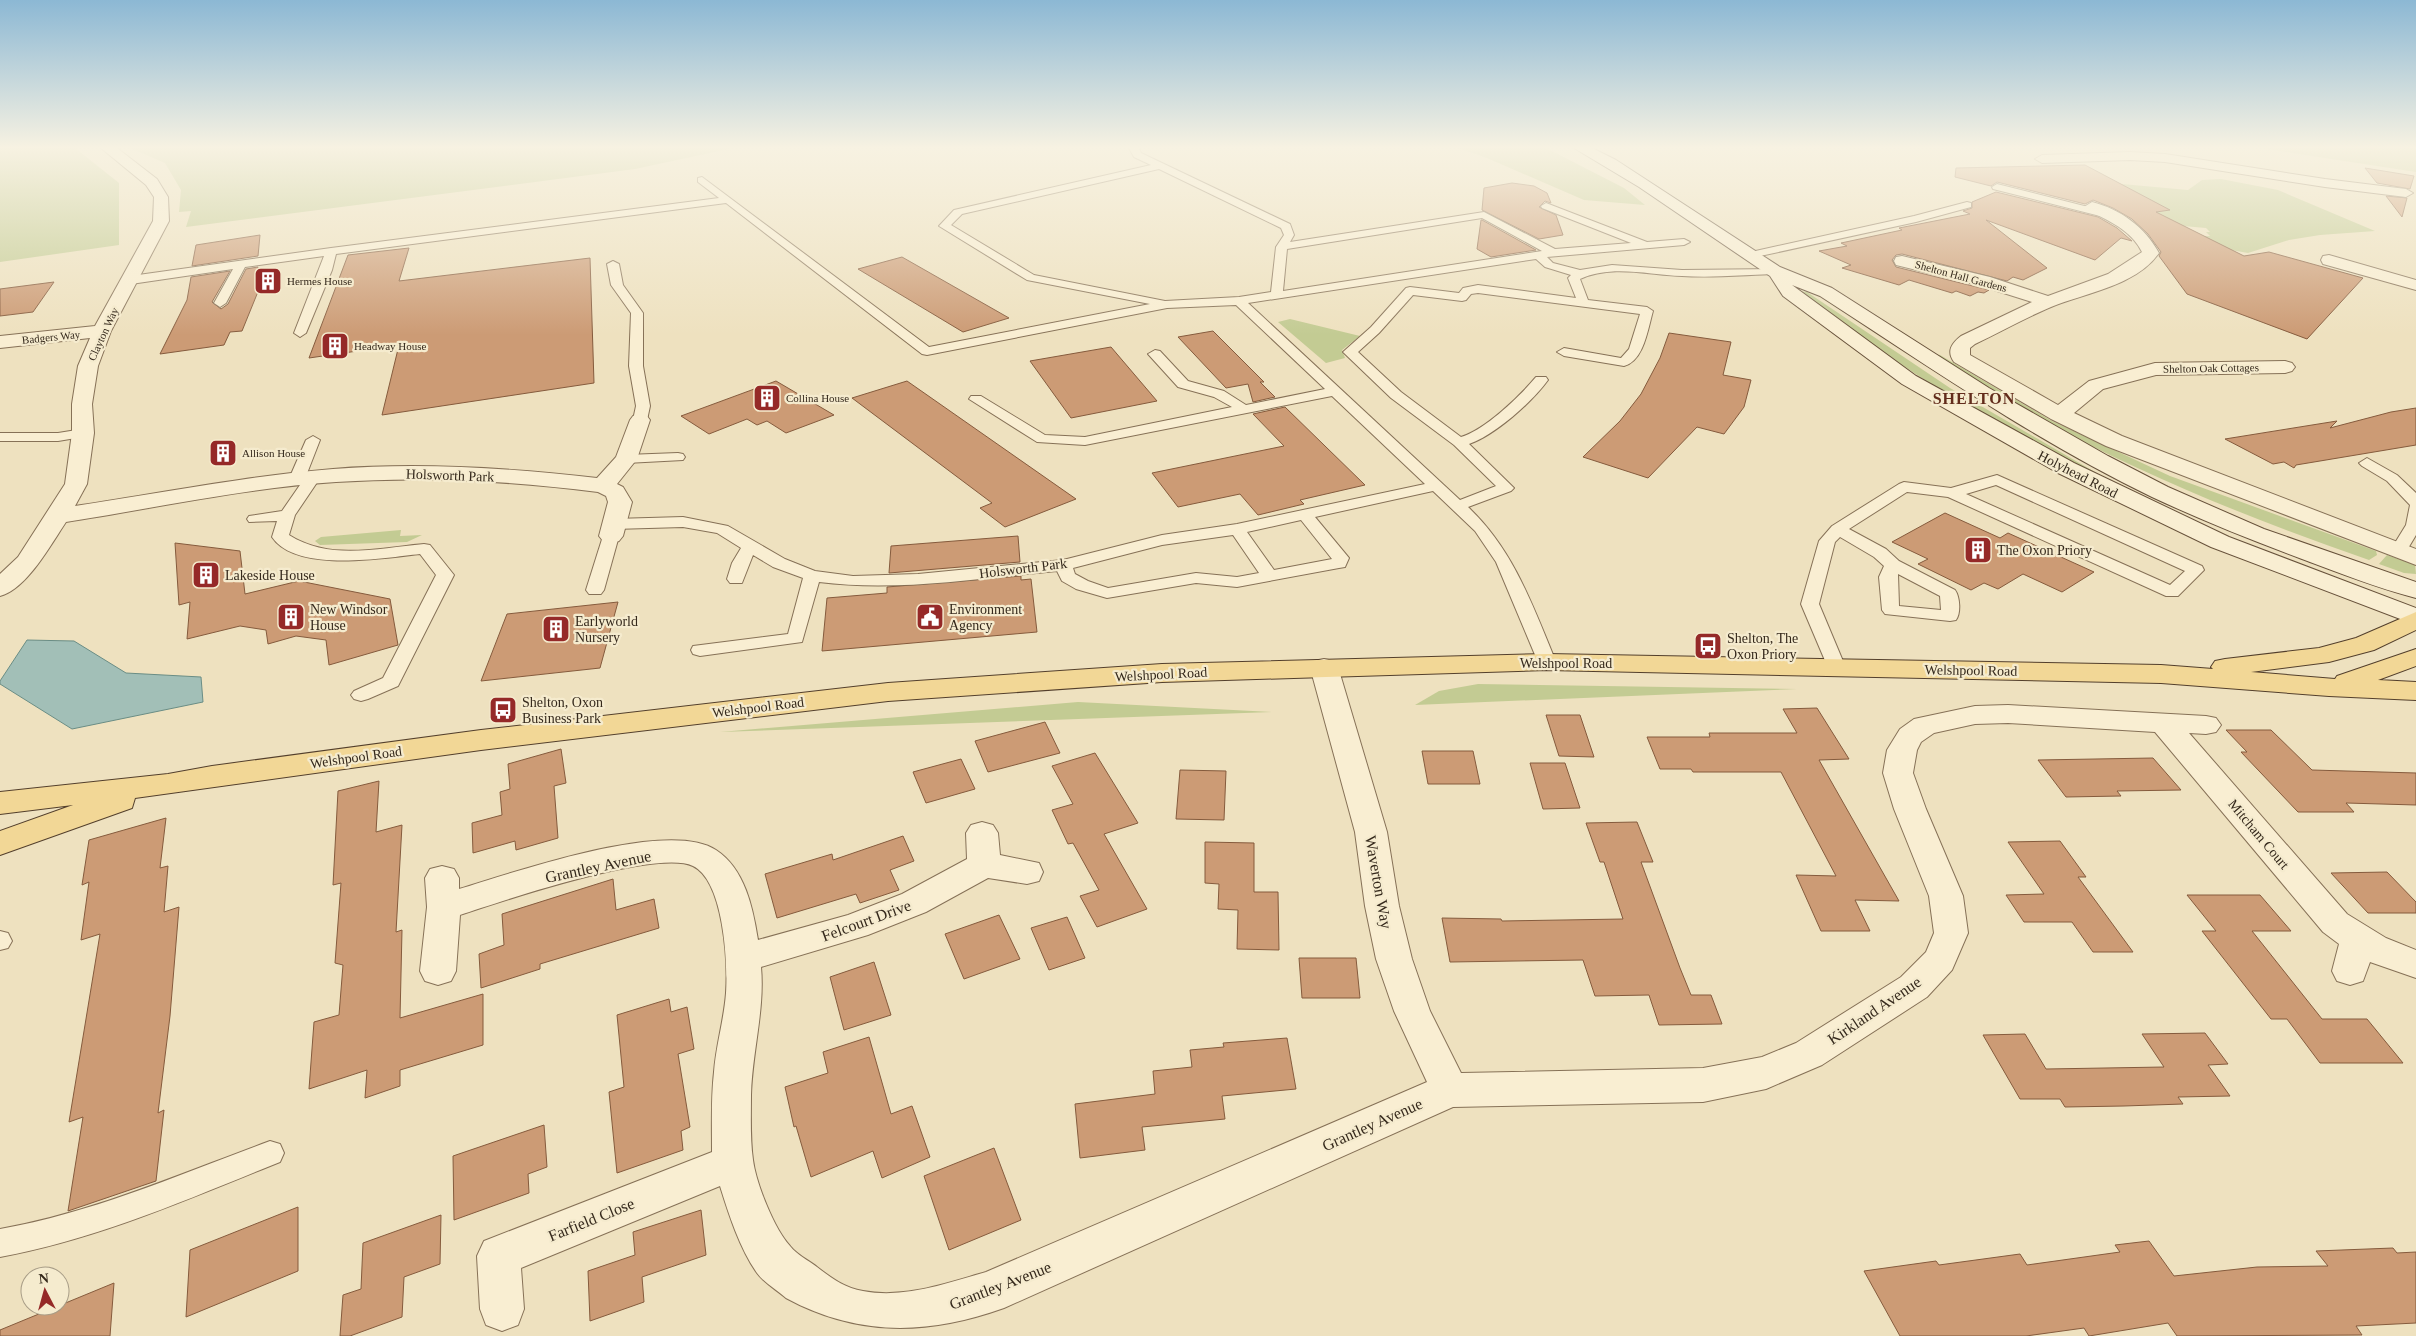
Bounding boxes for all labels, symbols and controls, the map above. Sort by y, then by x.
street label: Shelton Hall Gardens [1914,258,2008,294]
building icon: Hermes House [253,266,283,296]
place label: Hermes House [287,275,352,287]
street label: Clayton Way [85,305,121,362]
street label: Badgers Way [21,328,81,346]
building icon: Headway House [320,331,350,361]
place label: Headway House [354,340,427,352]
street label: Shelton Oak Cottages [2163,361,2259,375]
building icon: Collina House [752,383,782,413]
district label: SHELTON [1933,390,2015,407]
place label: Collina House [786,392,849,404]
building icon: Allison House [208,438,238,468]
place label: Allison House [242,447,305,459]
street label: Holyhead Road [2035,448,2120,501]
street label: Holsworth Park [406,466,494,485]
building icon: The Oxon Priory [1963,535,1993,565]
place label: The Oxon Priory [1997,543,2092,558]
street label: Holsworth Park [978,556,1068,581]
building icon: Lakeside House [191,560,221,590]
place label: Lakeside House [225,568,315,583]
building icon: New Windsor House [276,602,306,632]
place label: New Windsor House [310,602,388,633]
public building icon: Environment Agency [915,602,945,632]
place label: Environment Agency [949,602,1022,633]
building icon: Earlyworld Nursery [541,614,571,644]
place label: Earlyworld Nursery [575,614,638,645]
bus stop icon: Shelton, The Oxon Priory [1693,631,1723,661]
place label: Shelton, The Oxon Priory [1727,631,1798,662]
street label: Welshpool Road [1520,656,1612,671]
street label: Welshpool Road [1925,662,2017,679]
street label: Welshpool Road [1114,665,1208,684]
street label: Welshpool Road [711,694,805,721]
bus stop icon: Shelton, Oxon Business Park [488,695,518,725]
place label: Shelton, Oxon Business Park [522,695,603,726]
street label: Welshpool Road [309,744,403,771]
street label: Mitcham Court [2225,797,2292,872]
street label: Waverton Way [1361,834,1395,930]
street label: Grantley Avenue [544,847,653,887]
street label: Felcourt Drive [819,896,913,944]
street label: Kirkland Avenue [1825,973,1924,1048]
street label: Grantley Avenue [1320,1095,1425,1155]
street label: Farfield Close [546,1195,637,1244]
street label: Grantley Avenue [947,1258,1054,1314]
north arrow [20,1266,70,1316]
text: N [38,1271,50,1287]

